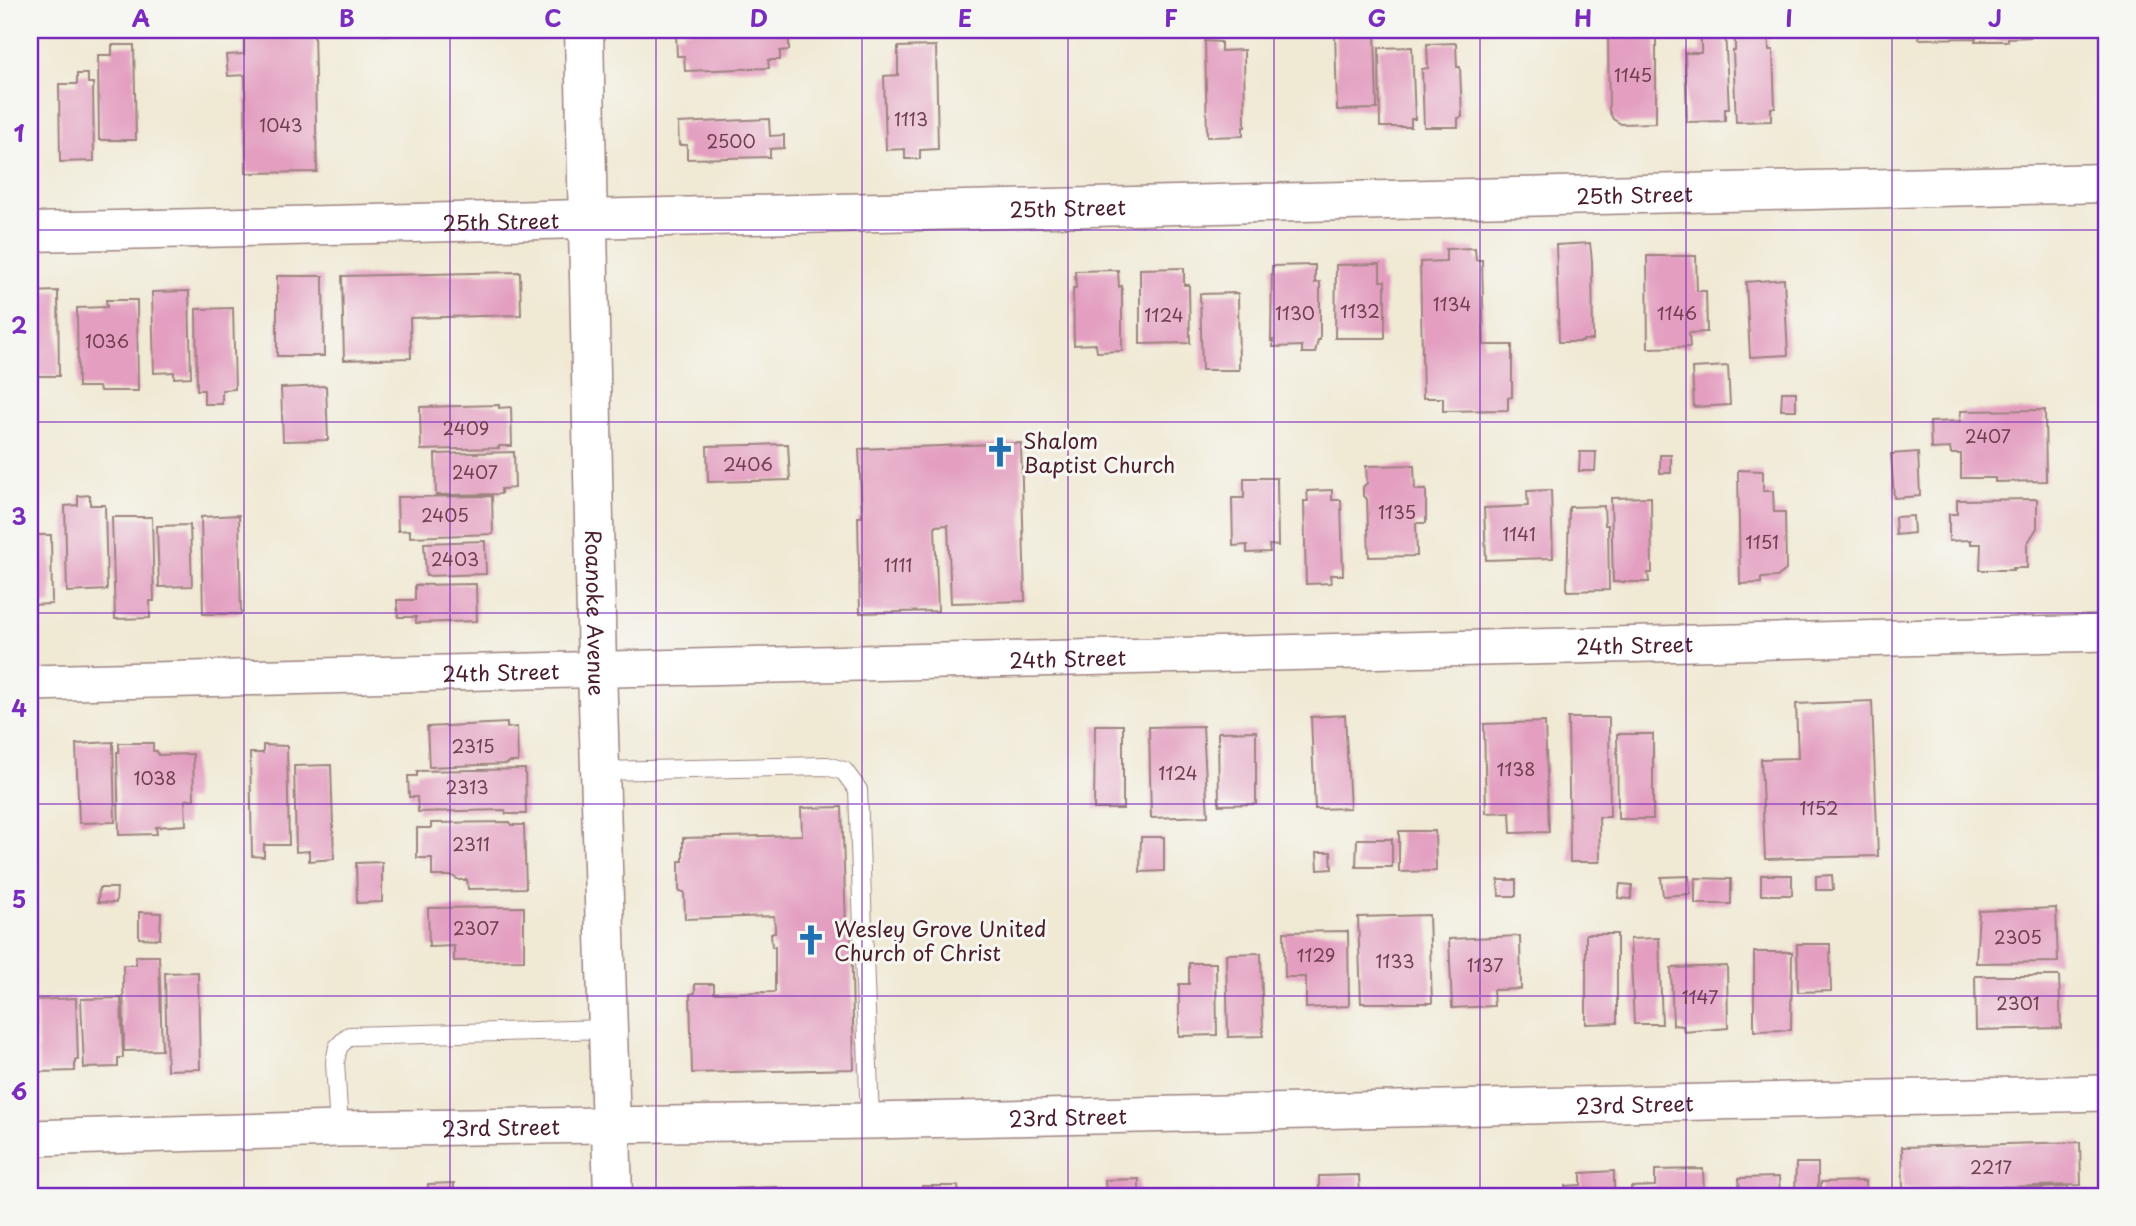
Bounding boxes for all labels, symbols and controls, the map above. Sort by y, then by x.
text: A [132,0,150,35]
text: B [339,0,355,35]
text: C [544,0,562,35]
text: D [750,0,768,35]
text: E [958,0,972,35]
text: F [1164,0,1178,35]
text: G [1368,0,1386,35]
text: H [1574,0,1592,35]
text: I [1785,0,1793,35]
text: J [1988,0,2002,35]
house number: 1145 [1614,61,1652,88]
house number: 1113 [894,105,928,132]
house number: 1043 [259,111,303,138]
text: 1 [14,115,25,150]
house number: 2500 [706,127,756,154]
street label: 25th Street [1576,177,1693,211]
street label: 25th Street [1009,190,1126,225]
street label: 25th Street [442,204,560,238]
house number: 1134 [1433,290,1471,317]
house number: 1132 [1340,297,1380,324]
house number: 1130 [1275,299,1315,326]
house number: 1146 [1657,299,1697,326]
house number: 1124 [1144,301,1184,328]
text: 2 [11,307,27,342]
house number: 1036 [85,327,129,354]
house number: 2409 [443,414,489,441]
house number: 2407 [1965,422,2011,449]
place label: Shalom Baptist Church [1023,424,1175,480]
church icon: Shalom Baptist Church [983,435,1017,469]
house number: 2406 [723,450,773,477]
house number: 2407 [452,458,498,485]
text: 3 [11,498,27,533]
house number: 1135 [1378,498,1416,525]
house number: 2405 [421,501,469,528]
house number: 1141 [1502,520,1536,547]
house number: 1151 [1745,528,1779,555]
street label: Roanoke Avenue [578,529,614,696]
house number: 2403 [431,545,479,572]
house number: 1111 [884,551,912,578]
street label: 24th Street [1576,627,1693,662]
street label: 24th Street [1009,641,1127,675]
street label: 24th Street [442,654,560,689]
text: 4 [11,690,27,725]
house number: 2315 [452,732,494,759]
house number: 1138 [1496,755,1536,782]
house number: 1124 [1158,759,1198,786]
house number: 1038 [134,764,176,791]
house number: 2313 [446,773,488,800]
house number: 1152 [1800,794,1838,821]
house number: 2311 [452,830,490,857]
text: 5 [12,881,26,916]
place label: Wesley Grove United Church of Christ [834,912,1046,968]
house number: 2307 [453,914,499,941]
church icon: Wesley Grove United Church of Christ [794,923,828,957]
house number: 2305 [1994,923,2042,950]
house number: 1129 [1297,941,1335,968]
house number: 1133 [1376,947,1415,974]
house number: 1137 [1467,951,1503,978]
house number: 1147 [1682,983,1718,1010]
house number: 2301 [1996,989,2040,1016]
text: 6 [11,1073,27,1108]
street label: 23rd Street [1575,1086,1694,1121]
street label: 23rd Street [1008,1099,1127,1134]
street label: 23rd Street [441,1110,560,1143]
house number: 2217 [1970,1153,2013,1180]

